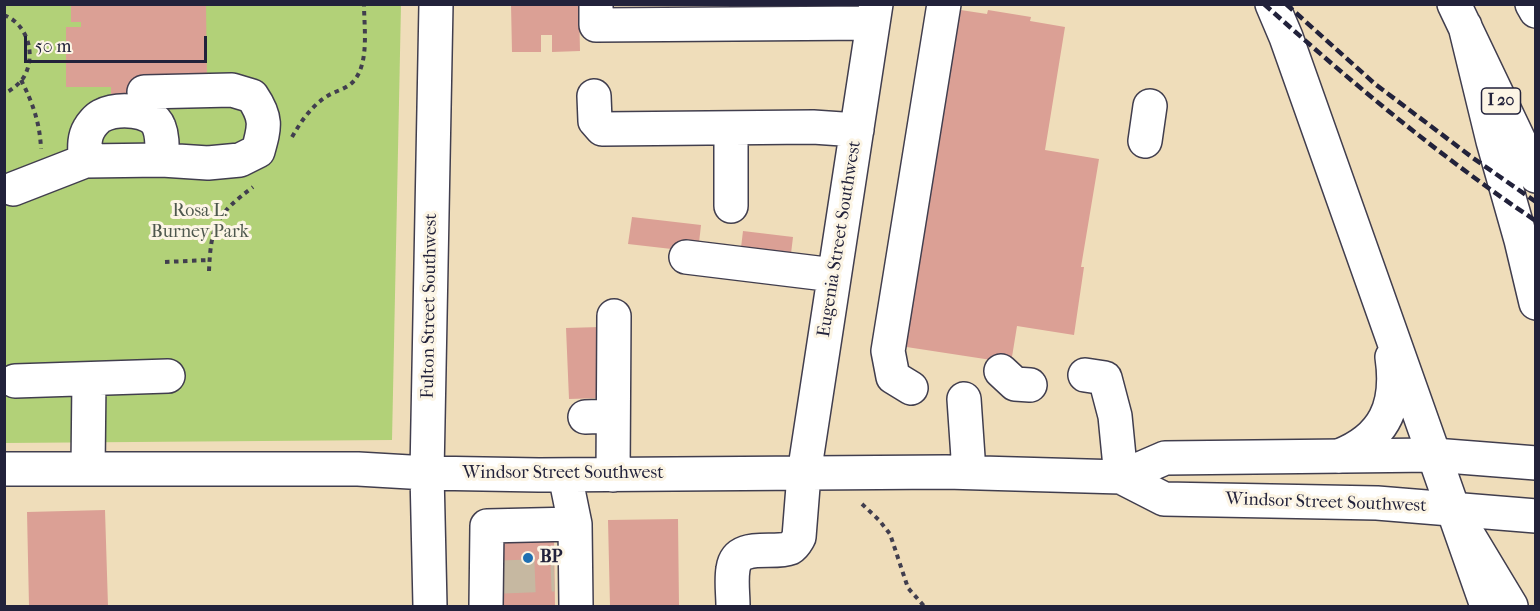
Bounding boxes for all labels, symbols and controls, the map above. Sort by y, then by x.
scale bar [27,24,210,62]
text: 50 m [35,36,71,57]
road number: I 20 [1482,88,1520,114]
street label: Eugenia Street Southwest [814,139,866,339]
park label: Rosa L. Burney Park [151,201,249,244]
street label: Fulton Street Southwest [418,213,442,399]
street label: Windsor Street Southwest [462,463,664,485]
street label: Windsor Street Southwest [1225,489,1427,517]
place label: BP [540,547,562,569]
marker: BP [521,551,535,565]

